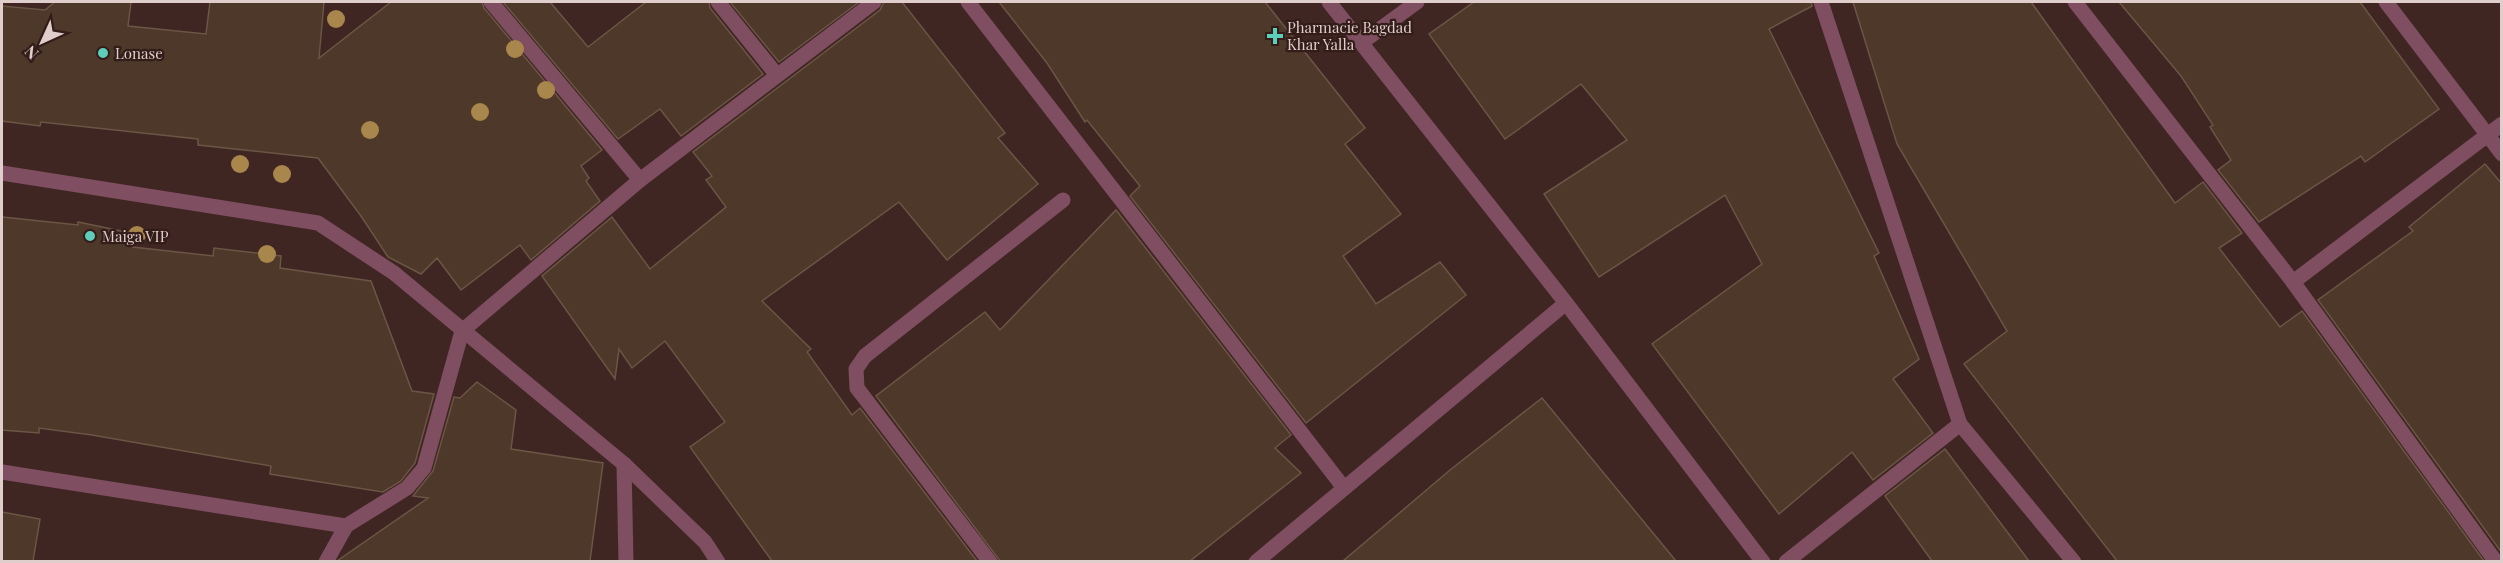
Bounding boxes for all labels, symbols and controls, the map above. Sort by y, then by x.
north arrow [12,12,72,72]
place label: Pharmacie Bagdad Khar Yalla [1287,17,1412,54]
marker: Pharmacie Bagdad Khar Yalla [1268,29,1282,43]
text: N [19,41,43,64]
place label: Lonase [115,43,163,63]
marker: Lonase [96,46,110,60]
place label: Maiga VIP [102,226,169,246]
marker: Maiga VIP [83,229,97,243]

